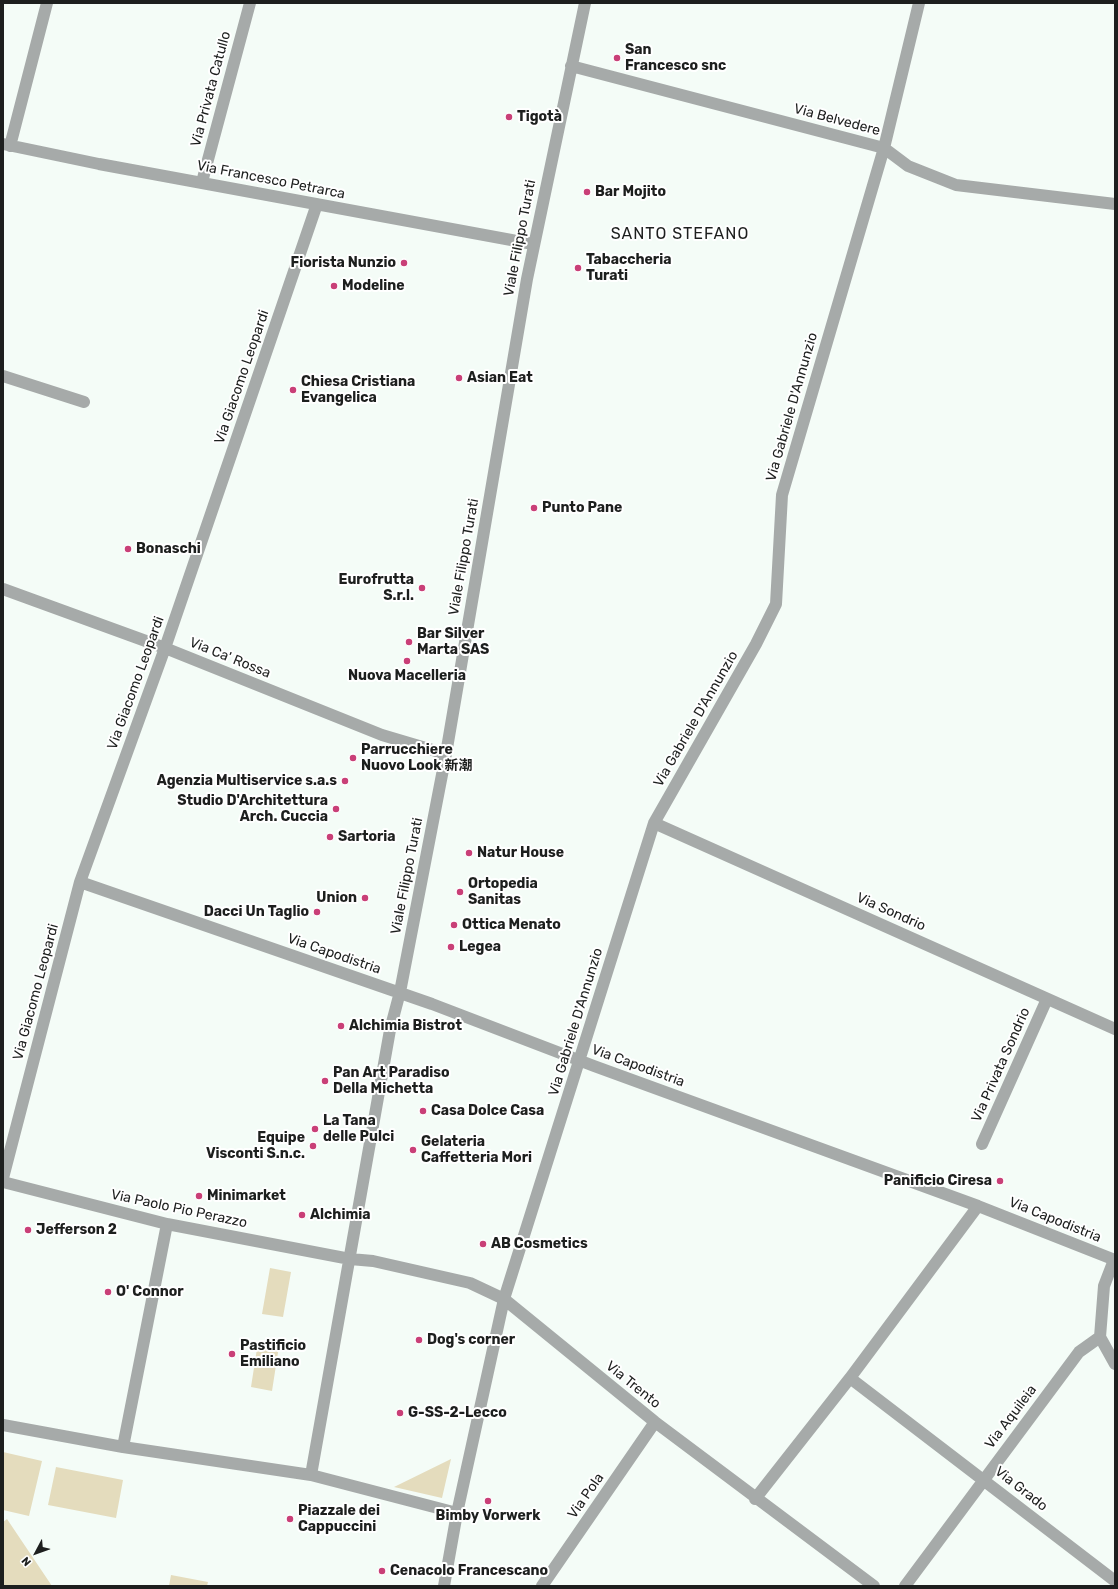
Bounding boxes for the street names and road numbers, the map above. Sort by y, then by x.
street label: Via Privata Catullo [188,29,234,149]
street label: Via Belvedere [792,100,882,140]
street label: Via Francesco Petrarca [195,157,347,203]
street label: Viale Filippo Turati [500,178,540,298]
street label: Via Giacomo Leopardi [211,308,273,446]
street label: Via Gabriele D'Annunzio [763,331,821,483]
street label: Viale Filippo Turati [445,497,483,617]
street label: Via Giacomo Leopardi [104,614,168,752]
street label: Via Ca' Rossa [187,634,273,682]
street label: Via Gabriele D'Annunzio [650,648,742,790]
street label: Viale Filippo Turati [387,816,427,936]
street label: Via Sondrio [854,889,928,935]
street label: Via Giacomo Leopardi [10,922,62,1062]
street label: Via Capodistria [285,930,383,978]
street label: Via Gabriele D'Annunzio [545,946,607,1098]
street label: Via Privata Sondrio [968,1005,1034,1125]
street label: Via Capodistria [589,1041,687,1091]
street label: Via Paolo Pio Perazzo [109,1186,249,1232]
street label: Via Capodistria [1006,1194,1104,1246]
street label: Via Trento [602,1358,664,1412]
street label: Via Aquileia [982,1382,1040,1452]
street label: Via Grado [991,1463,1051,1515]
street label: Via Pola [564,1470,608,1522]

